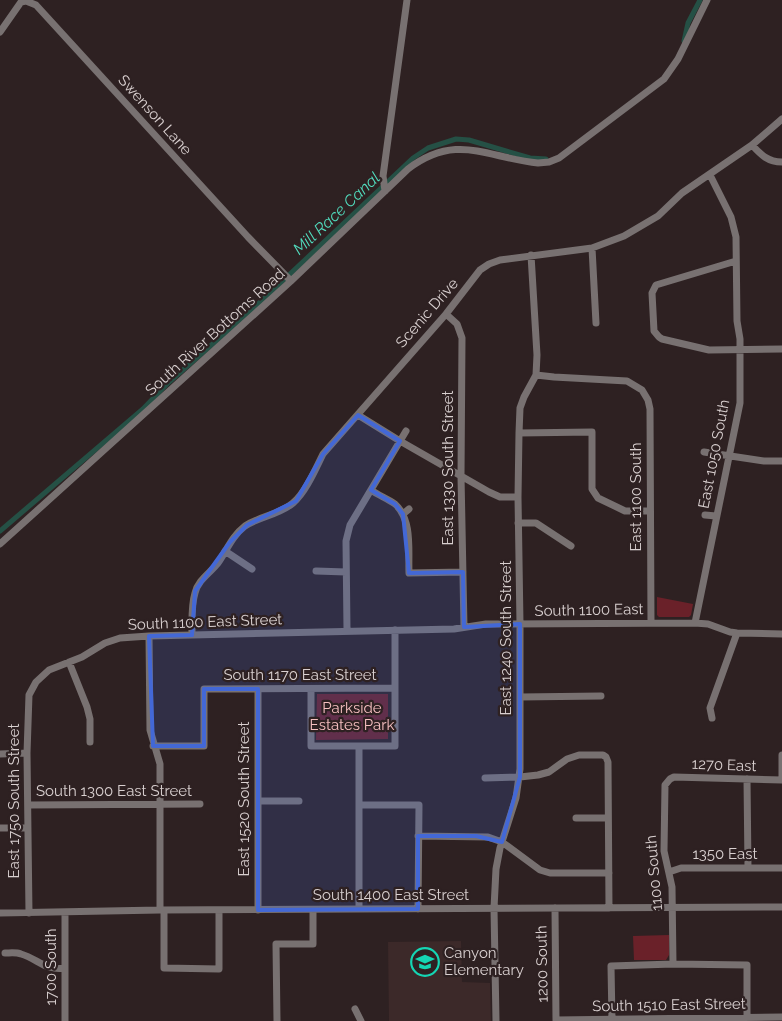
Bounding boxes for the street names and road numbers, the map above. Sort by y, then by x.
street label: Swenson Lane [114,71,196,159]
street label: South River Bottoms Road [142,265,288,399]
street label: Scenic Drive [392,275,462,351]
street label: East 1330 South Street [439,391,457,545]
street label: East 1050 South [695,398,733,510]
street label: East 1100 South [627,442,645,552]
street label: East 1240 South Street [497,561,515,715]
street label: South 1100 East [534,600,644,620]
street label: South 1100 East Street [127,610,283,634]
street label: South 1170 East Street [223,666,377,684]
street label: East 1520 South Street [235,722,253,876]
street label: East 1750 South Street [5,724,23,878]
street label: 1270 East [691,755,757,775]
street label: South 1300 East Street [36,782,192,800]
street label: 1100 South [642,834,666,912]
street label: 1350 East [692,845,758,863]
street label: South 1400 East Street [313,886,469,904]
street label: 1200 South [532,925,552,1003]
street label: 1700 South [42,928,60,1006]
street label: South 1510 East Street [592,995,746,1015]

